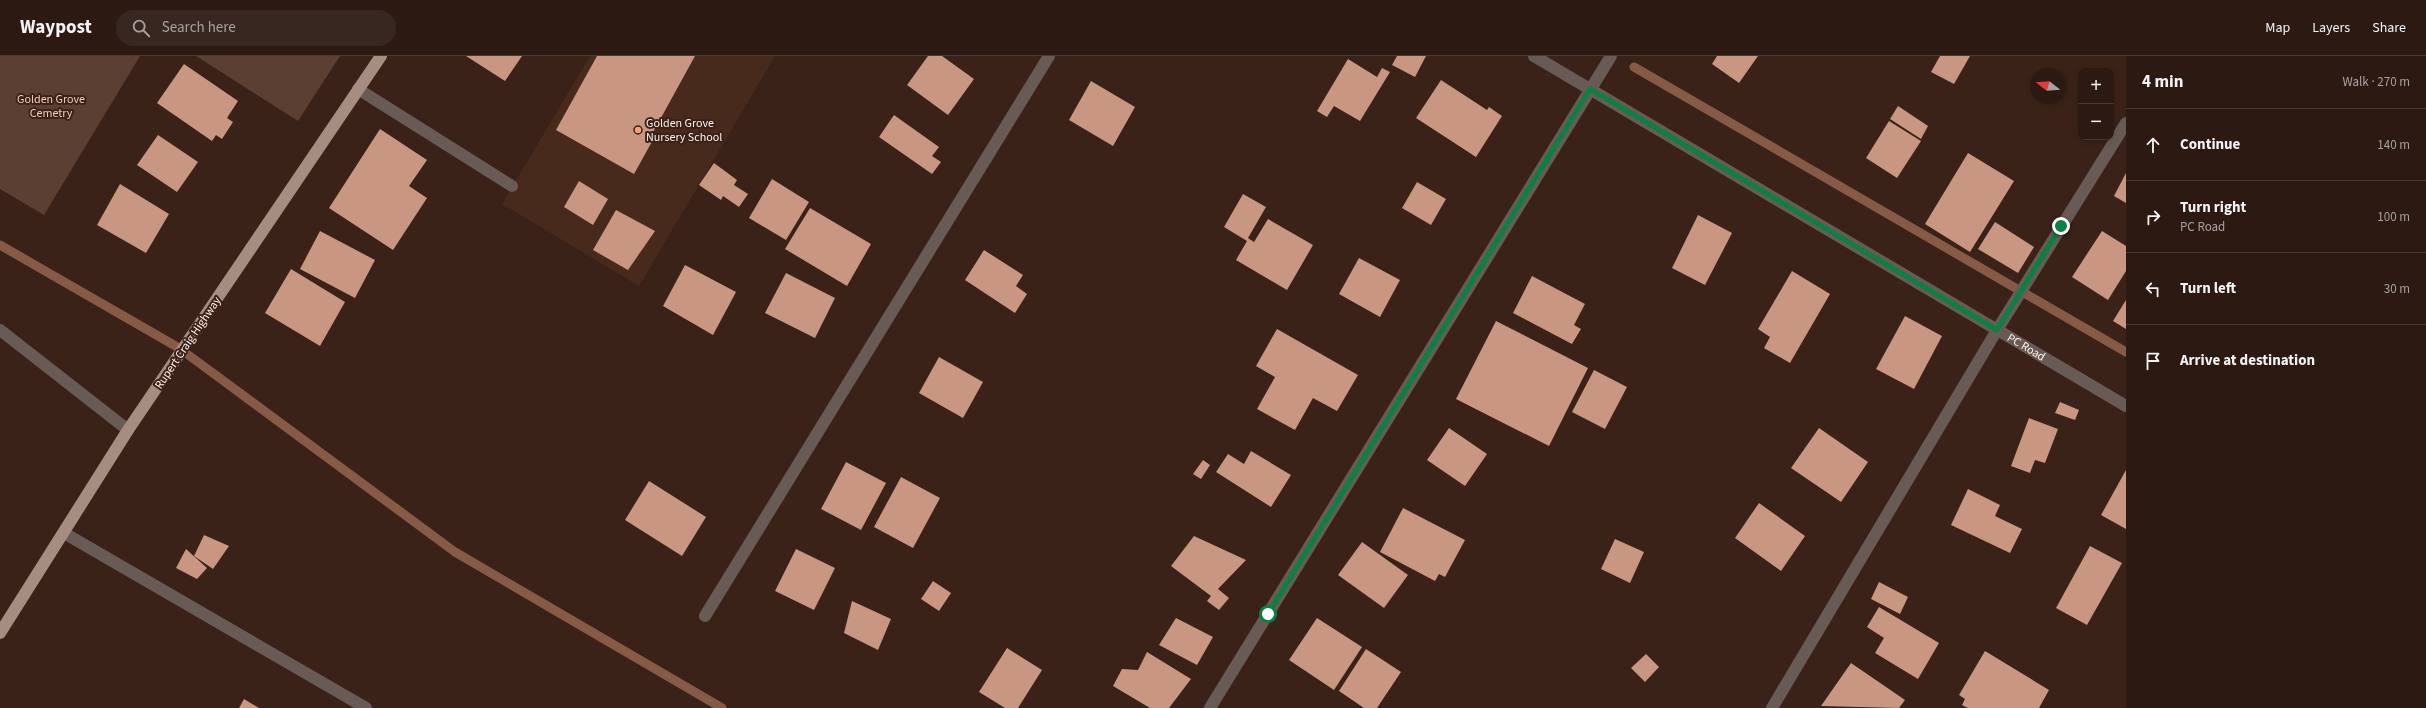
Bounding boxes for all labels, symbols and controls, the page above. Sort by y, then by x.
search box [116,10,396,46]
text: Waypost [20,14,92,41]
icon: search [130,17,152,39]
text: Search here [162,17,236,38]
text: Map [2265,18,2290,38]
text: Layers [2312,18,2350,38]
text: Share [2372,18,2406,38]
north arrow [2030,68,2066,104]
map controls [2078,68,2114,140]
button: + [2078,68,2114,104]
text: 4 min [2142,70,2183,94]
text: Walk · 270 m [2342,73,2410,91]
park label: Golden Grove Cemetry [17,91,85,122]
button: − [2078,104,2114,140]
place label: Golden Grove Nursery School [646,115,722,146]
marker: Golden Grove Nursery School [633,125,643,135]
icon: ahead [2142,134,2164,156]
text: Continue [2180,134,2240,155]
text: 140 m [2377,136,2410,154]
text: Turn right [2180,197,2246,218]
icon: right [2142,206,2164,228]
text: 100 m [2377,208,2410,226]
route end [2052,217,2070,235]
text: PC Road [2180,218,2225,236]
icon: left [2142,278,2164,300]
text: Turn left [2180,278,2236,299]
text: 30 m [2384,280,2410,298]
street label: Rupert Craig Highway [151,293,226,393]
street label: PC Road [2004,329,2049,365]
icon: arrive [2142,350,2164,372]
text: Arrive at destination [2180,350,2315,371]
route start [1259,605,1277,623]

